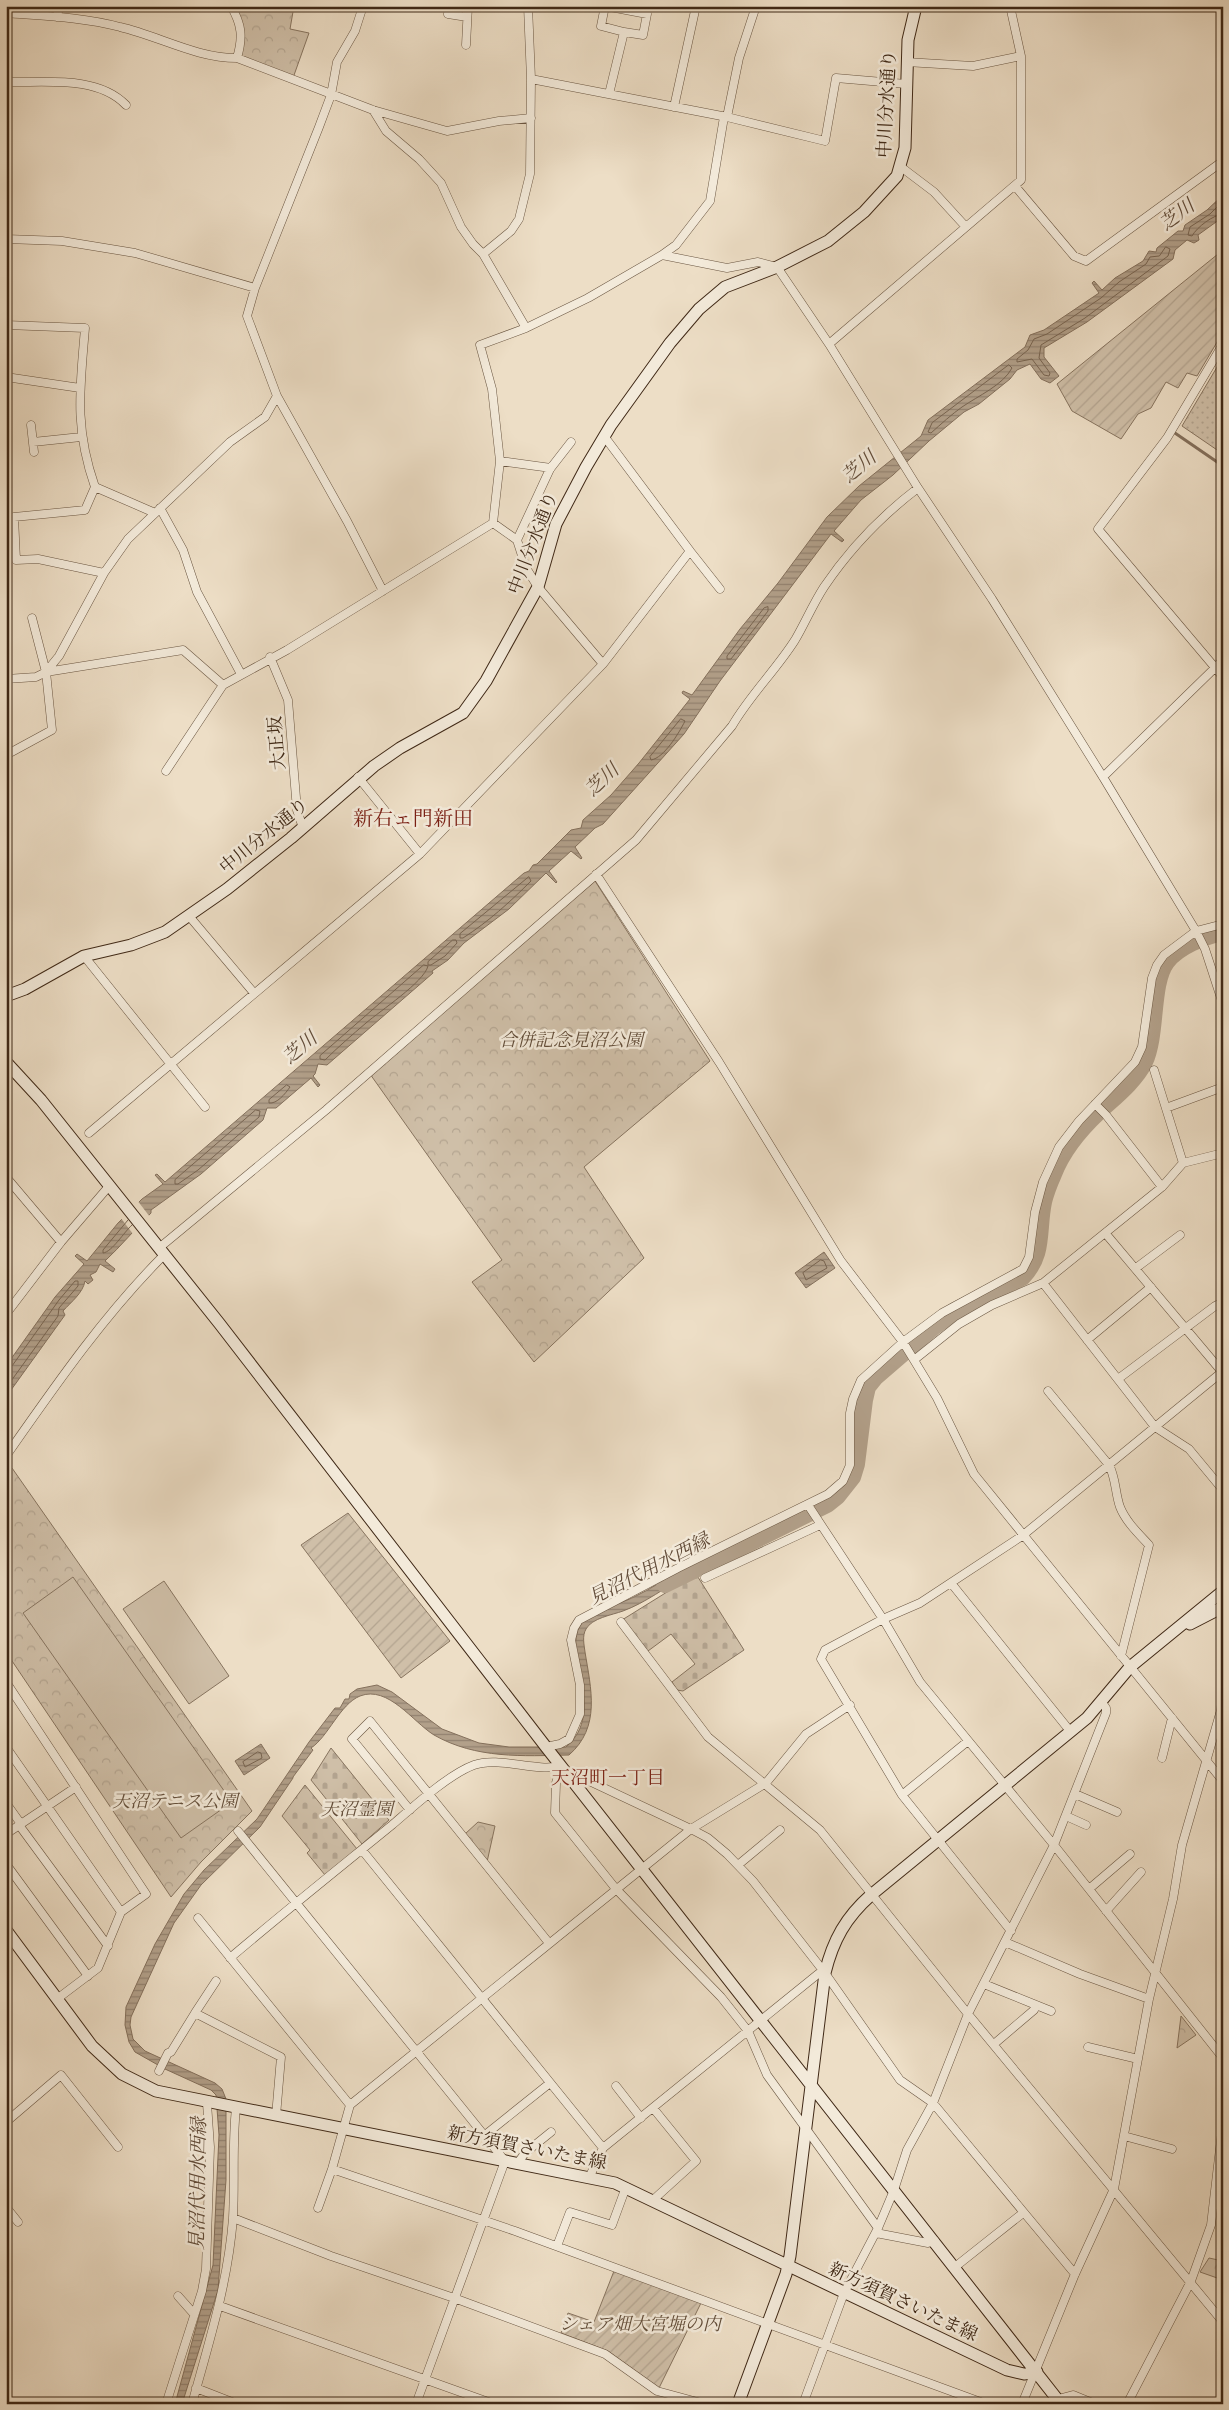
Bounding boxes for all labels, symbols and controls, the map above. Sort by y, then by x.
street label: 中川分水通り [874,50,900,158]
water label: 芝川 [1155,194,1200,235]
water label: 芝川 [837,445,882,488]
street label: 中川分水通り [504,489,562,597]
street label: 大正坂 [264,715,290,771]
water label: 芝川 [581,758,625,801]
street label: 中川分水通り [215,794,313,878]
district label: 新右ェ門新田 [353,807,473,830]
water label: 芝川 [278,1026,323,1069]
park label: 合併記念見沼公園 [499,1030,646,1051]
water label: 見沼代用水西縁 [585,1528,715,1609]
district label: 天沼町一丁目 [551,1767,665,1789]
park label: 天沼テニス公園 [112,1791,241,1812]
park label: 天沼霊園 [321,1799,396,1820]
water label: 見沼代用水西縁 [186,2115,210,2251]
street label: 新方須賀さいたま線 [445,2122,609,2174]
street label: 新方須賀さいたま線 [825,2258,981,2346]
park label: シェア畑大宮堀の内 [559,2314,723,2335]

